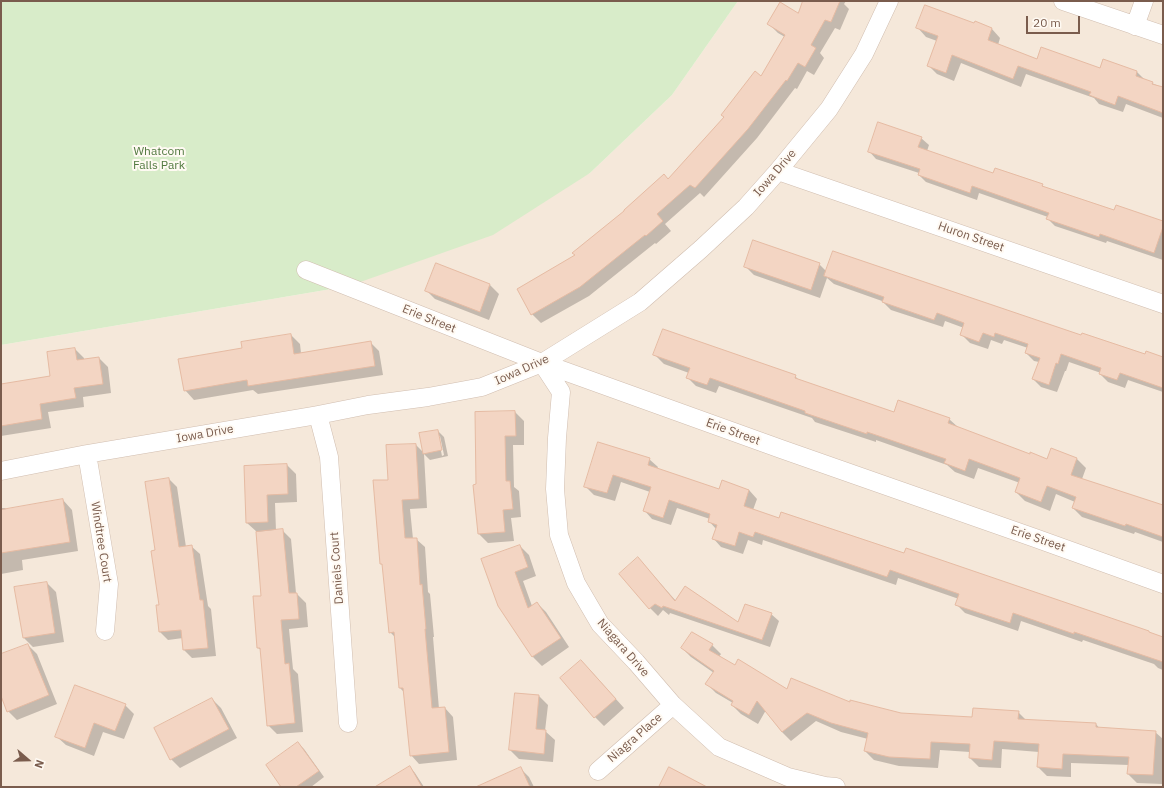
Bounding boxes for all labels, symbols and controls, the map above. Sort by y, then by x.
scale bar [1028,8,1082,34]
text: 20 m [1033,15,1061,30]
park label: Whatcom Falls Park [133,145,185,173]
street label: Iowa Drive [751,147,799,199]
street label: Huron Street [936,219,1006,255]
street label: Erie Street [400,302,458,336]
street label: Iowa Drive [493,352,551,388]
street label: Erie Street [704,416,762,448]
street label: Iowa Drive [175,422,235,446]
street label: Windtree Court [87,501,115,583]
street label: Erie Street [1009,523,1067,555]
street label: Daniels Court [327,531,347,605]
street label: Niagara Drive [594,616,652,680]
street label: Niagra Place [605,710,665,766]
north arrow [8,740,48,780]
text: N [31,758,47,770]

